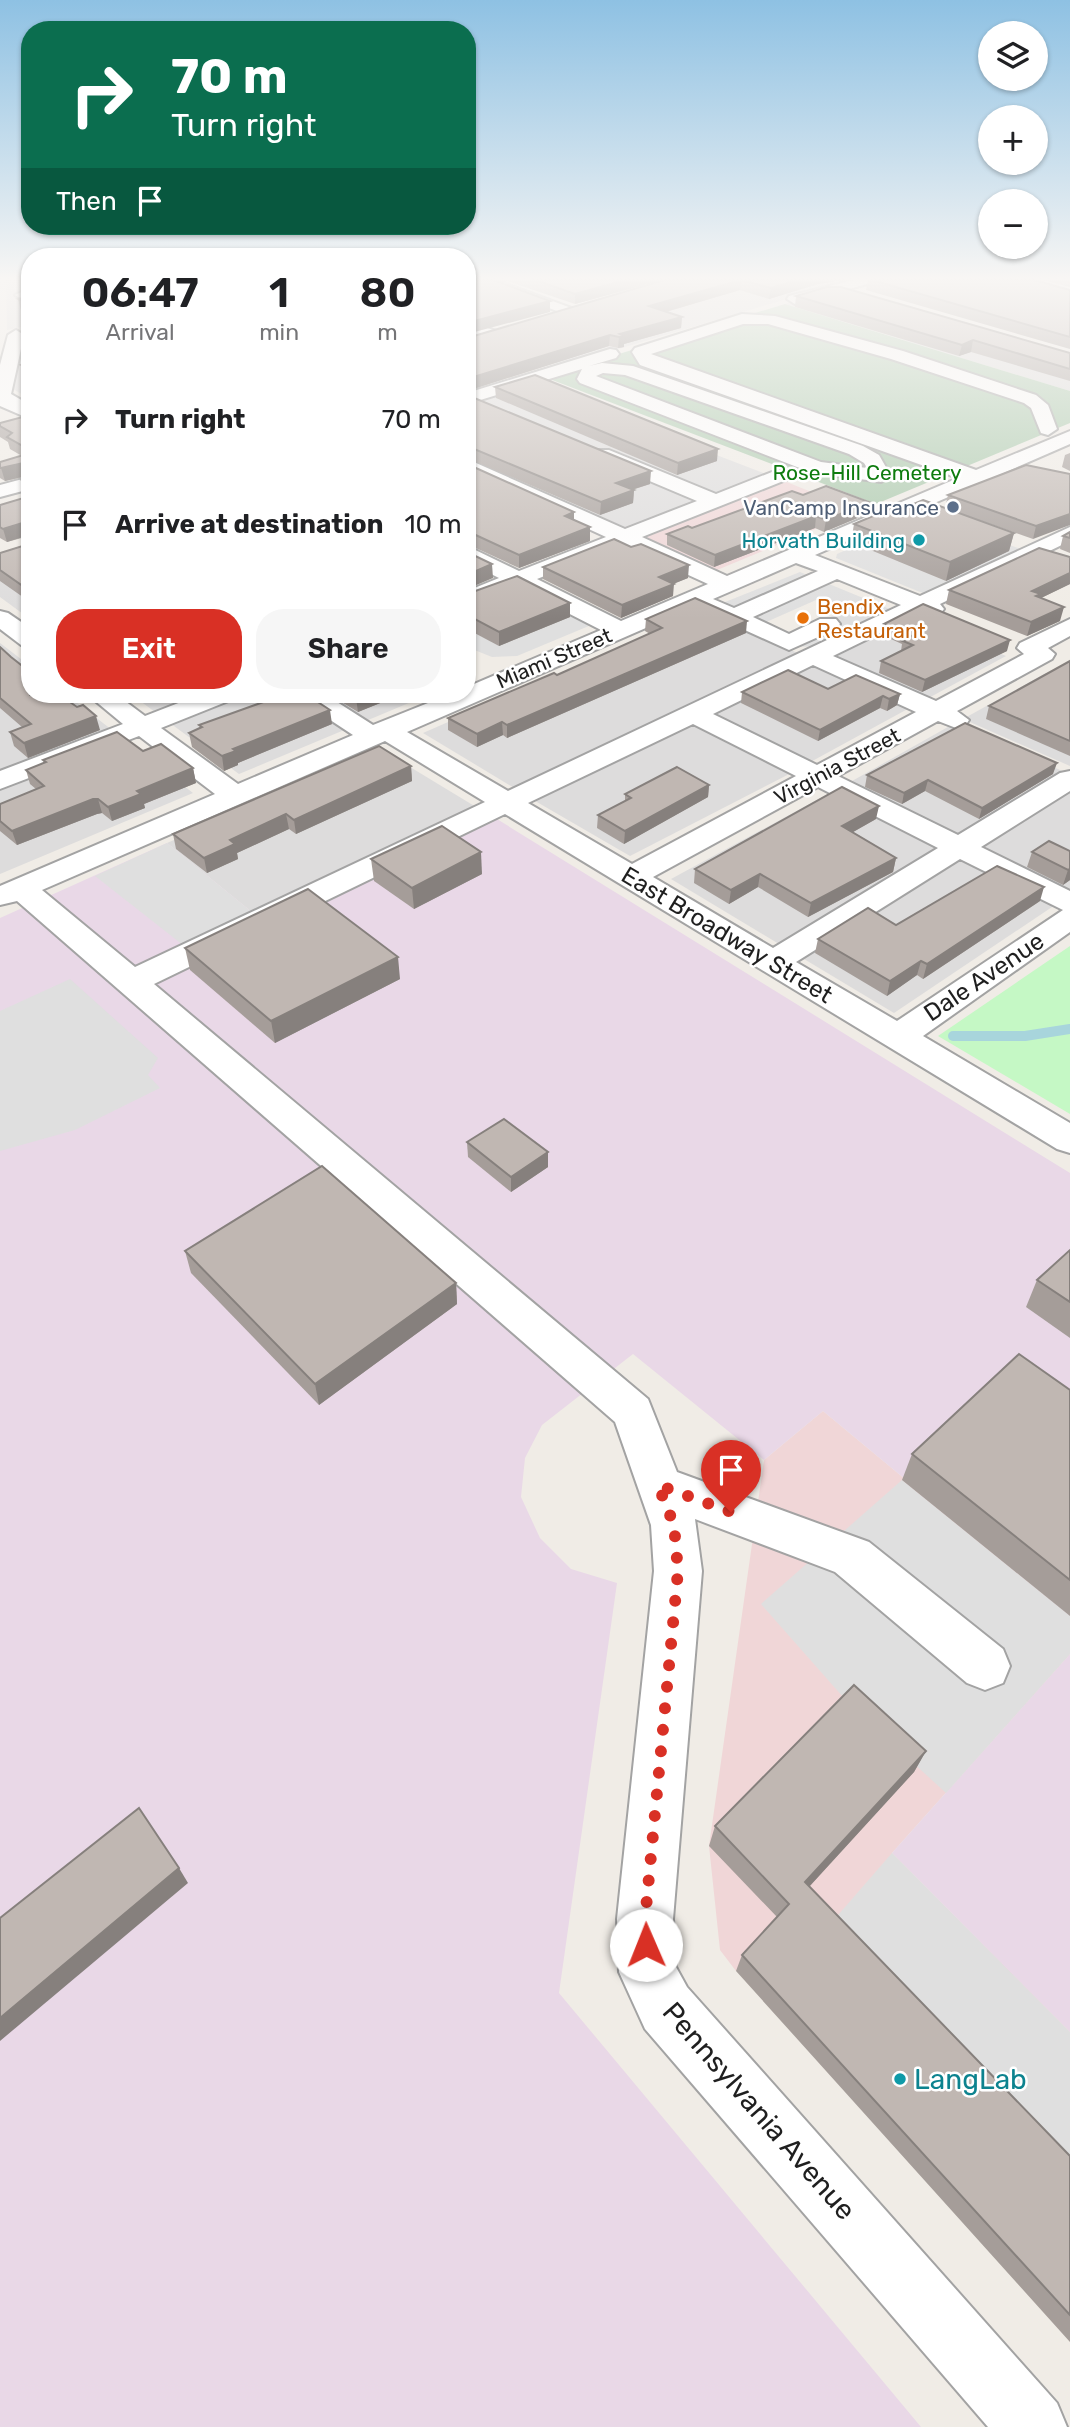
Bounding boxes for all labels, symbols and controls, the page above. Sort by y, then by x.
map controls [978,21,1048,259]
button: layers [978,21,1048,91]
text: 70 m [171,47,288,105]
icon: right [56,49,147,140]
button: + [978,105,1048,175]
text: Turn right [171,106,316,144]
icon: arrive [131,182,169,220]
text: Then [56,186,117,217]
button: − [978,189,1048,259]
text: 06:47 [81,268,199,318]
text: 1 [269,268,289,318]
text: 80 [360,268,416,318]
text: Arrival [106,318,175,346]
text: min [259,318,299,346]
text: m [377,318,398,346]
icon: right [56,401,94,439]
text: Turn right [115,404,245,435]
text: 70 m [382,404,441,435]
park label: Rose-Hill Cemetery [772,460,962,485]
place label: VanCamp Insurance [743,495,939,520]
marker: VanCamp Insurance [945,499,961,515]
icon: arrive [56,506,94,544]
text: Arrive at destination [115,509,383,540]
text: 10 m [404,509,462,540]
place label: Horvath Building [741,528,905,553]
marker: Horvath Building [911,532,927,548]
place label: Bendix Restaurant [817,594,926,643]
button: Exit [56,609,242,689]
button: Share [256,609,441,689]
marker: Bendix Restaurant [795,610,811,626]
street label: Miami Street [493,622,615,694]
street label: Virginia Street [770,722,904,810]
street label: East Broadway Street [616,861,838,1009]
street label: Dale Avenue [919,927,1049,1027]
pin [701,1440,761,1512]
icon: arrive [712,1451,750,1489]
position arrow [609,1908,683,1982]
street label: Pennsylvania Avenue [656,1996,862,2226]
place label: LangLab [914,2063,1027,2096]
marker: LangLab [892,2071,908,2087]

